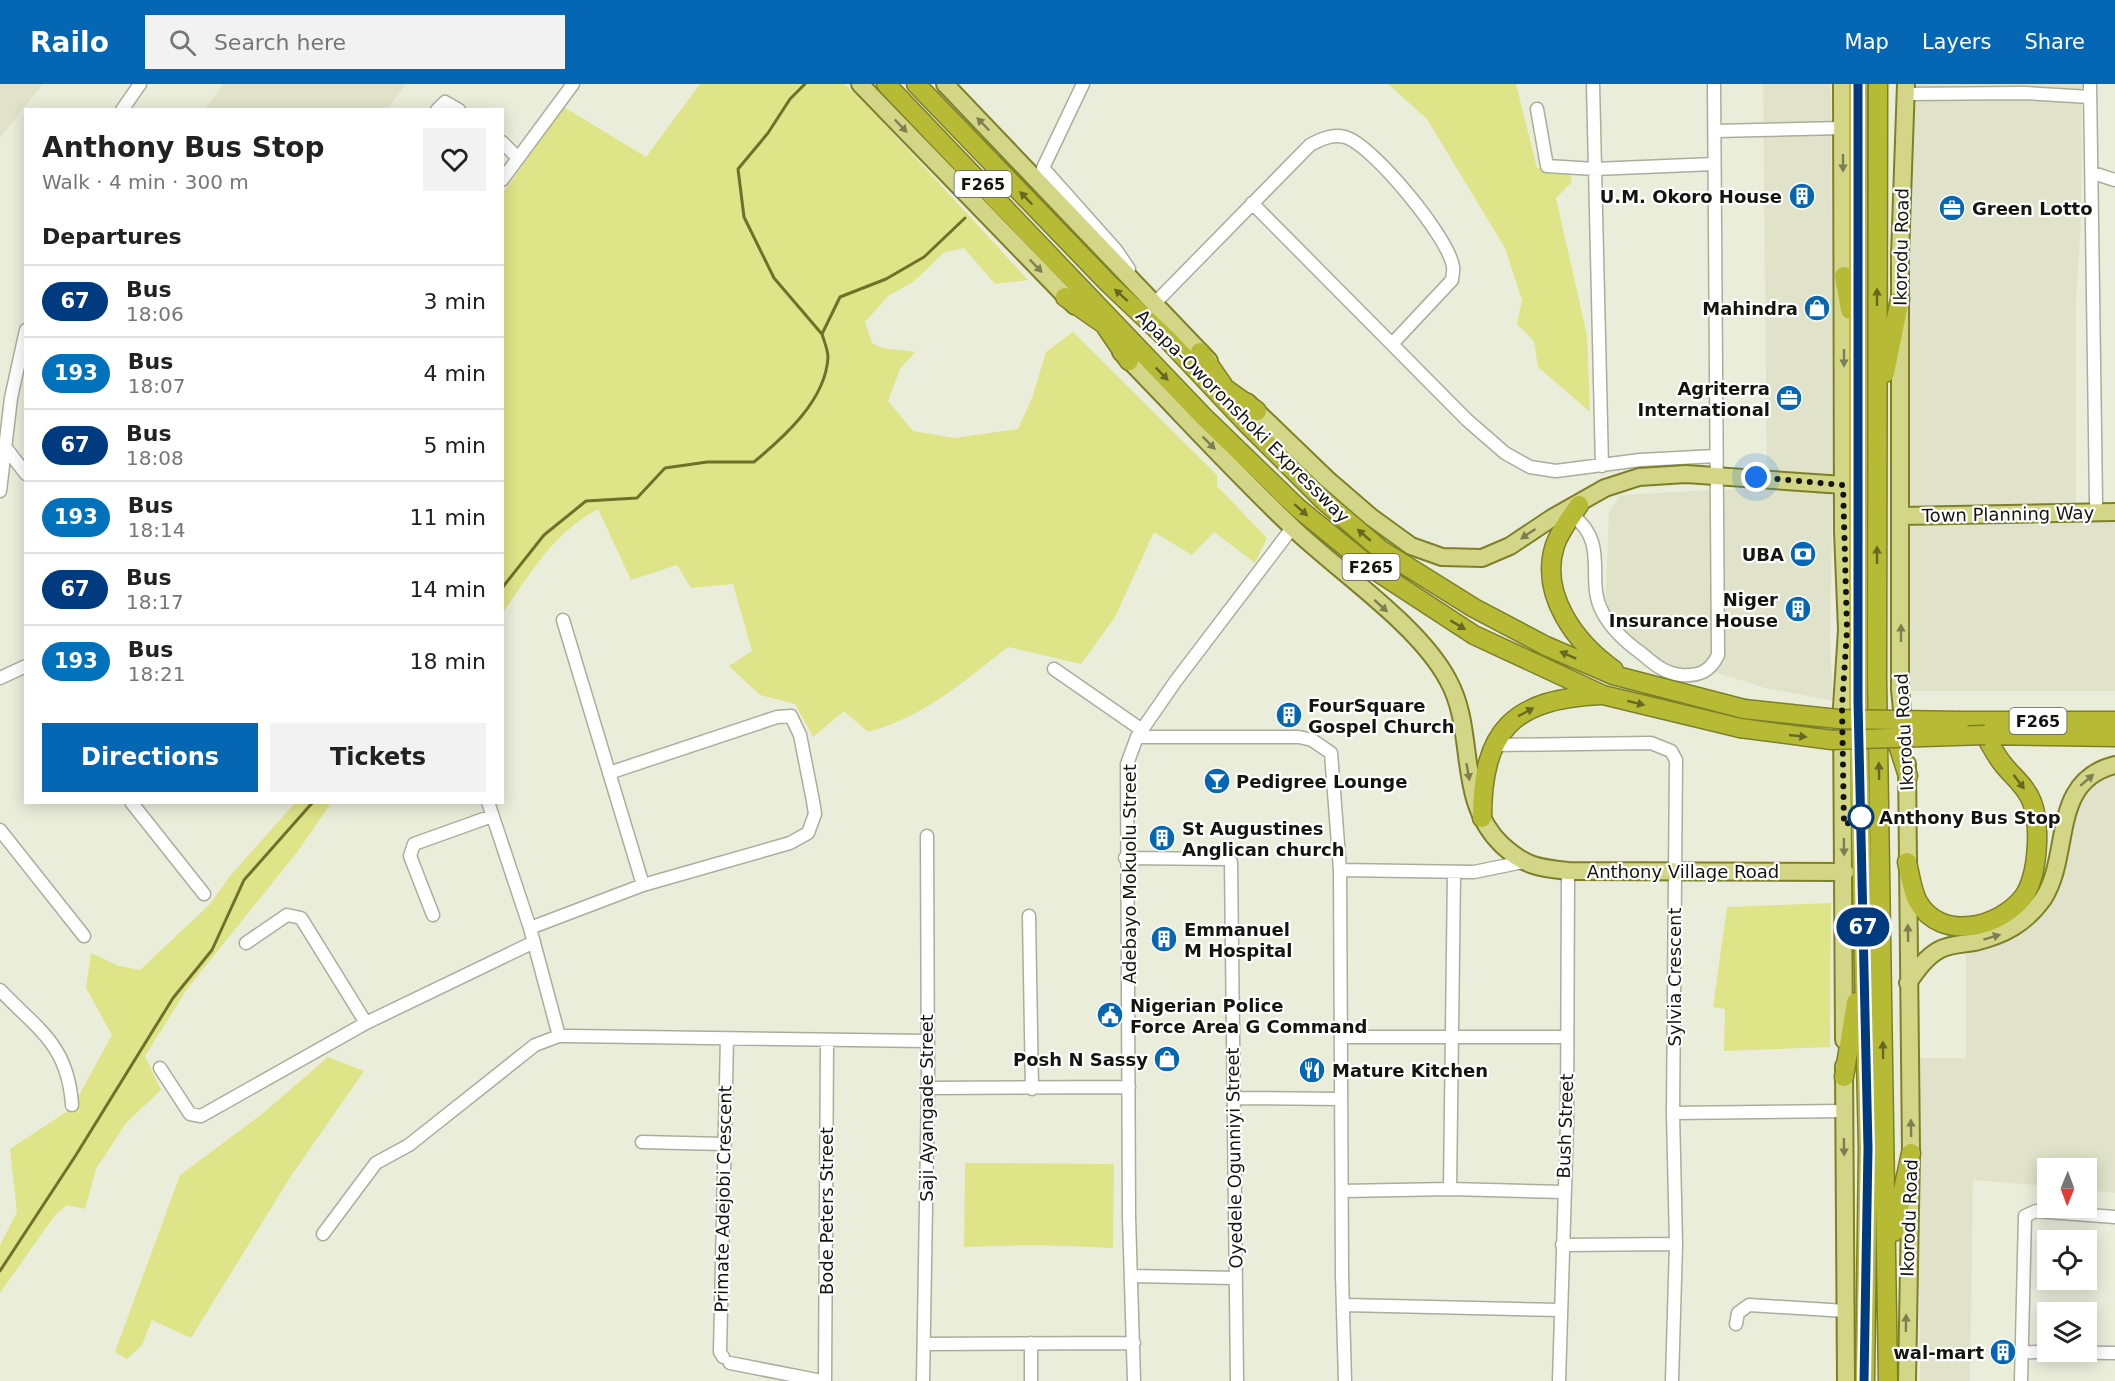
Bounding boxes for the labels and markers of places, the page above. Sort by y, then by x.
building icon: U.M. Okoro House [1787,181,1817,211]
place label: U.M. Okoro House [1600,186,1782,207]
office icon: Green Lotto [1937,193,1967,223]
place label: Green Lotto [1972,198,2093,219]
shop icon: Mahindra [1802,293,1832,323]
place label: Mahindra [1702,298,1798,319]
place label: Agriterra International [1638,378,1770,420]
office icon: Agriterra International [1774,383,1804,413]
bank icon: UBA [1788,539,1818,569]
place label: UBA [1742,544,1784,565]
place label: Niger Insurance House [1609,589,1778,631]
building icon: Niger Insurance House [1783,594,1813,624]
place label: FourSquare Gospel Church [1308,695,1455,737]
building icon: FourSquare Gospel Church [1274,700,1304,730]
bar icon: Pedigree Lounge [1202,766,1232,796]
place label: Pedigree Lounge [1236,771,1407,792]
marker: Anthony Bus Stop [1848,804,1874,830]
place label: Anthony Bus Stop [1879,807,2061,828]
place label: St Augustines Anglican church [1182,818,1345,860]
building icon: St Augustines Anglican church [1147,823,1177,853]
place label: Emmanuel M Hospital [1184,919,1292,961]
building icon: Emmanuel M Hospital [1149,924,1179,954]
place label: Nigerian Police Force Area G Command [1130,995,1367,1037]
public building icon: Nigerian Police Force Area G Command [1095,1000,1125,1030]
shop icon: Posh N Sassy [1152,1044,1182,1074]
place label: Posh N Sassy [1013,1049,1148,1070]
restaurant icon: Mature Kitchen [1297,1055,1327,1085]
place label: Mature Kitchen [1332,1060,1488,1081]
building icon: wal-mart [1988,1337,2018,1367]
place label: wal-mart [1893,1342,1984,1363]

